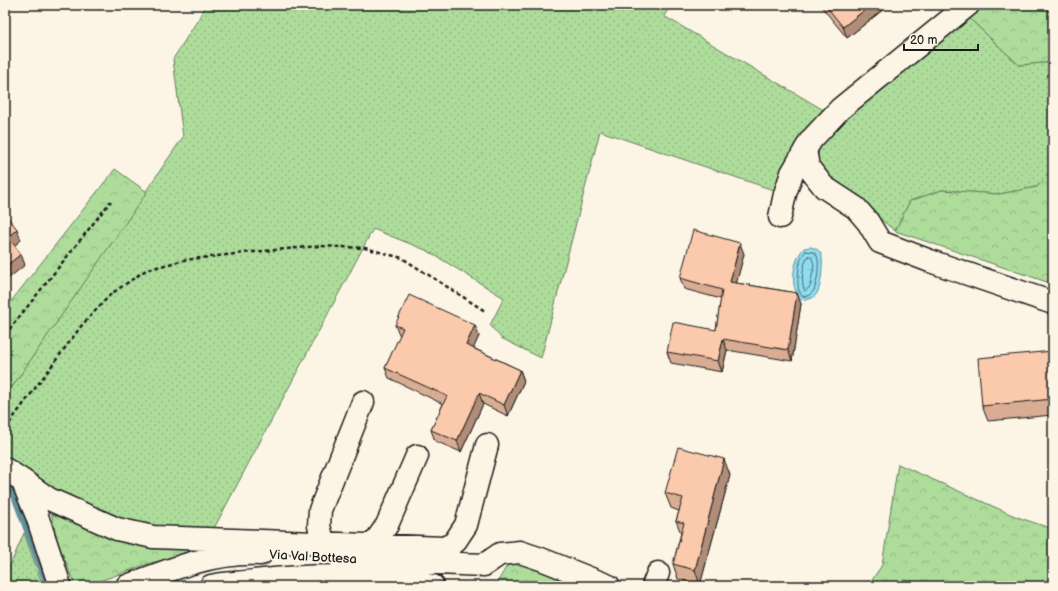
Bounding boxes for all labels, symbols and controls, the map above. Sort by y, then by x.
scale bar [904,26,978,52]
text: 20 m [910,33,937,48]
street label: Via Val Bottesa [269,547,357,567]

